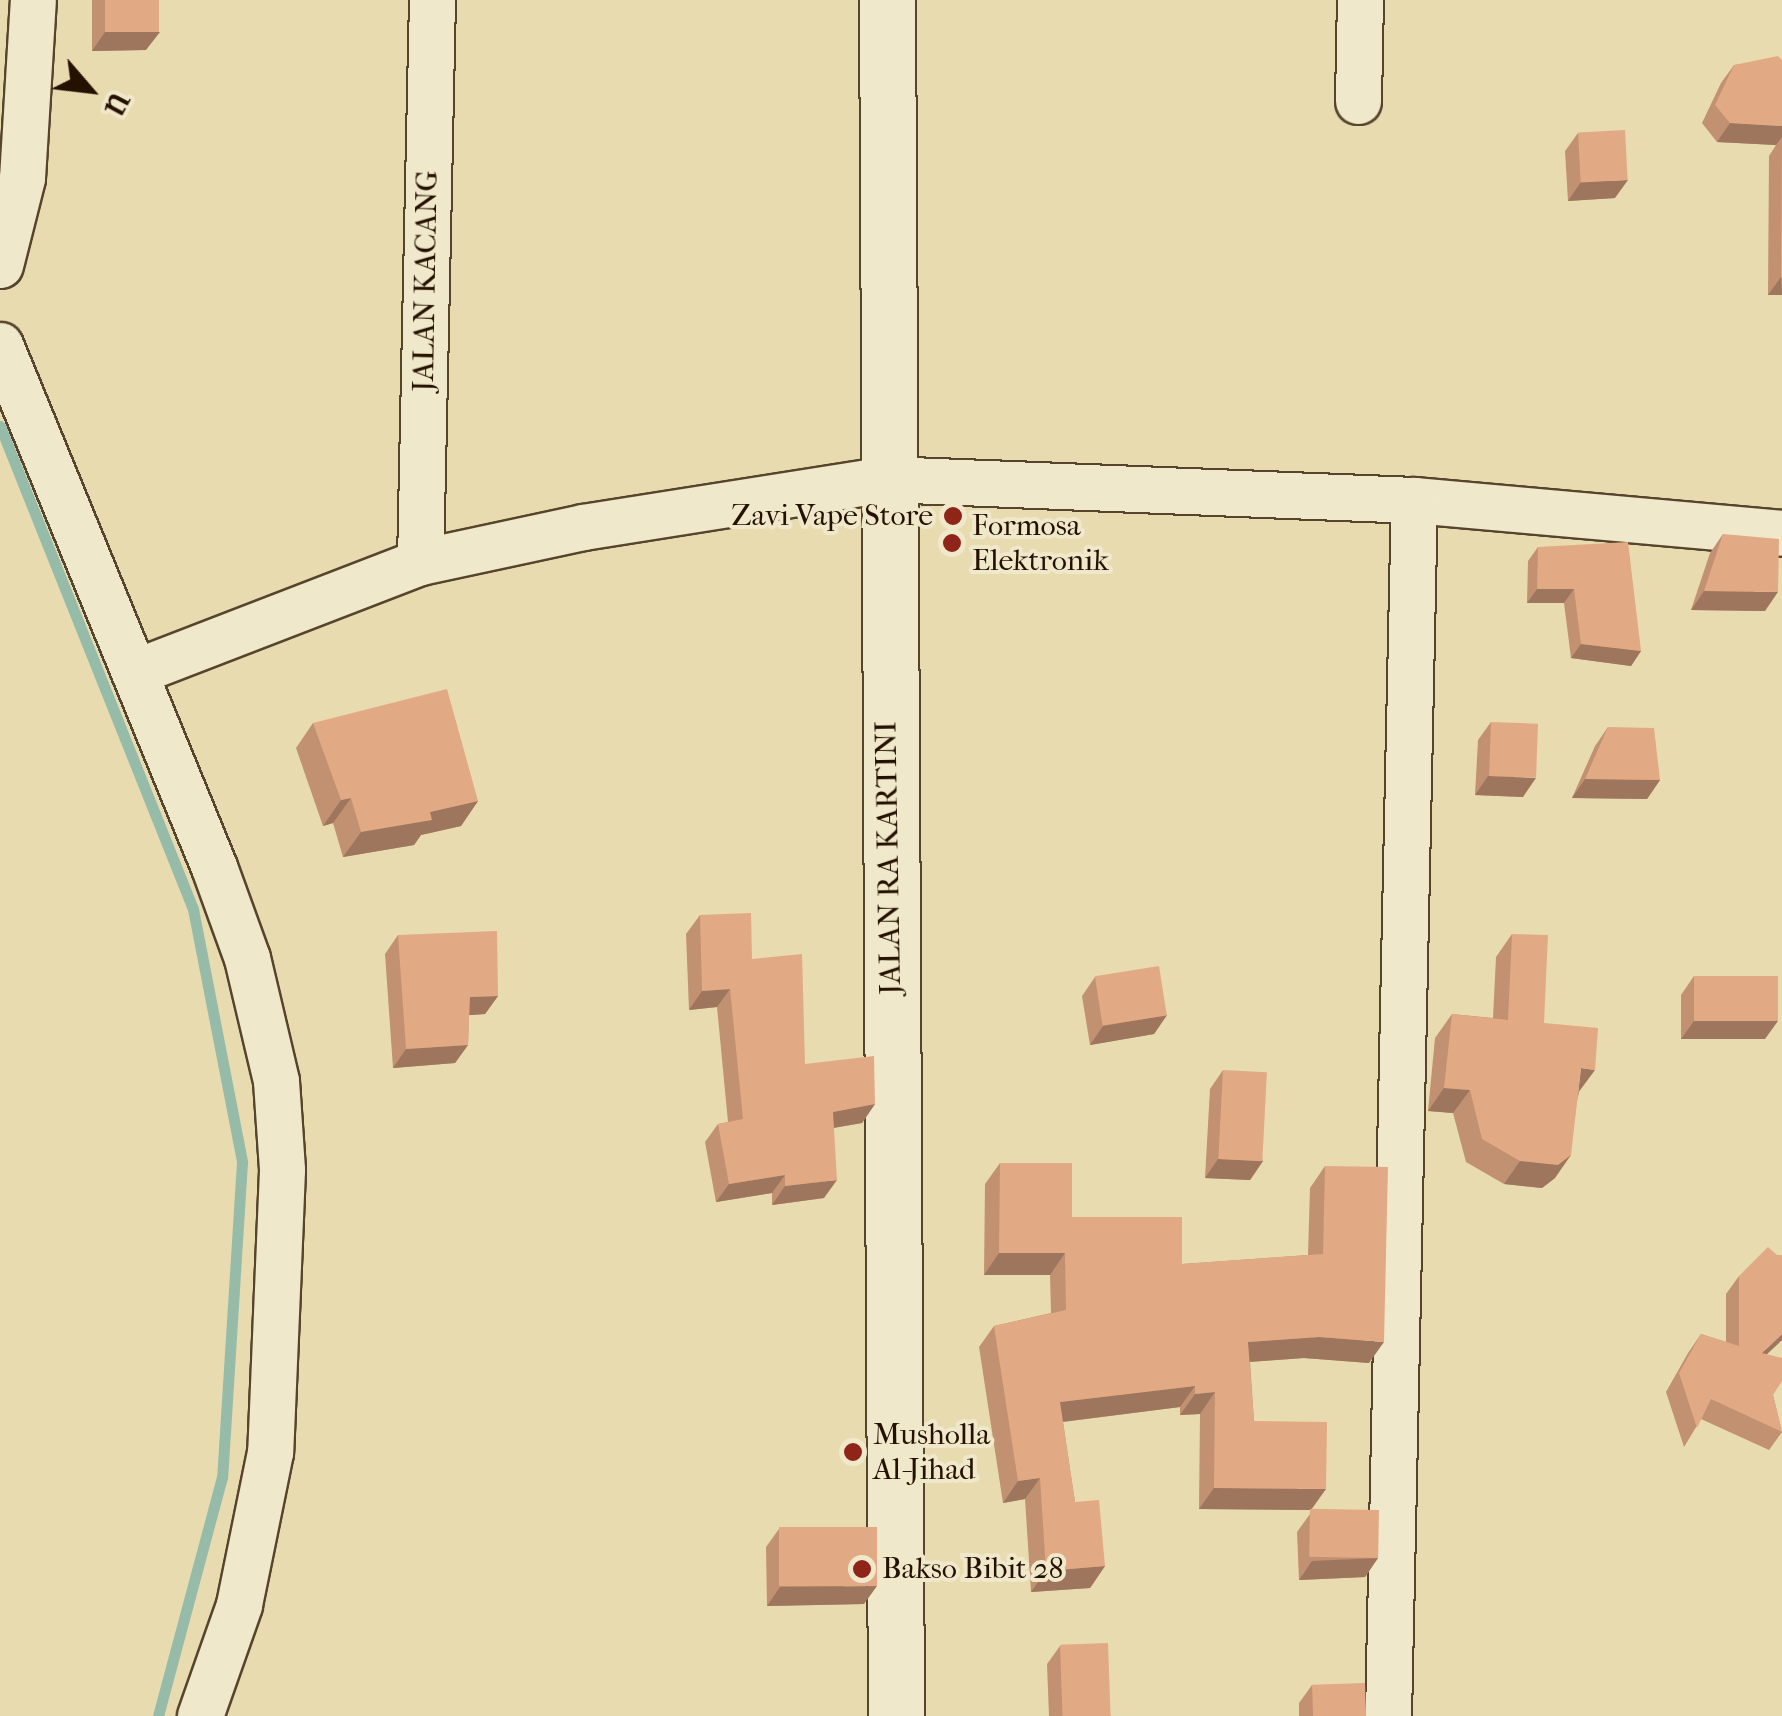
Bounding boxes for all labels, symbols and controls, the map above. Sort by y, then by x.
north arrow [40,40,140,140]
text: U [97,87,137,122]
street label: JALAN KACANG [406,170,446,392]
place label: Zavi Vape Store [731,498,933,534]
marker: Zavi Vape Store [942,505,964,527]
place label: Formosa Elektronik [972,508,1109,578]
marker: Formosa Elektronik [941,532,963,554]
street label: JALAN RA KARTINI [869,721,909,995]
place label: Musholla Al-Jihad [873,1417,990,1488]
marker: Musholla Al-Jihad [842,1441,864,1463]
place label: Bakso Bibit 28 [882,1551,1063,1587]
marker: Bakso Bibit 28 [851,1558,873,1580]

